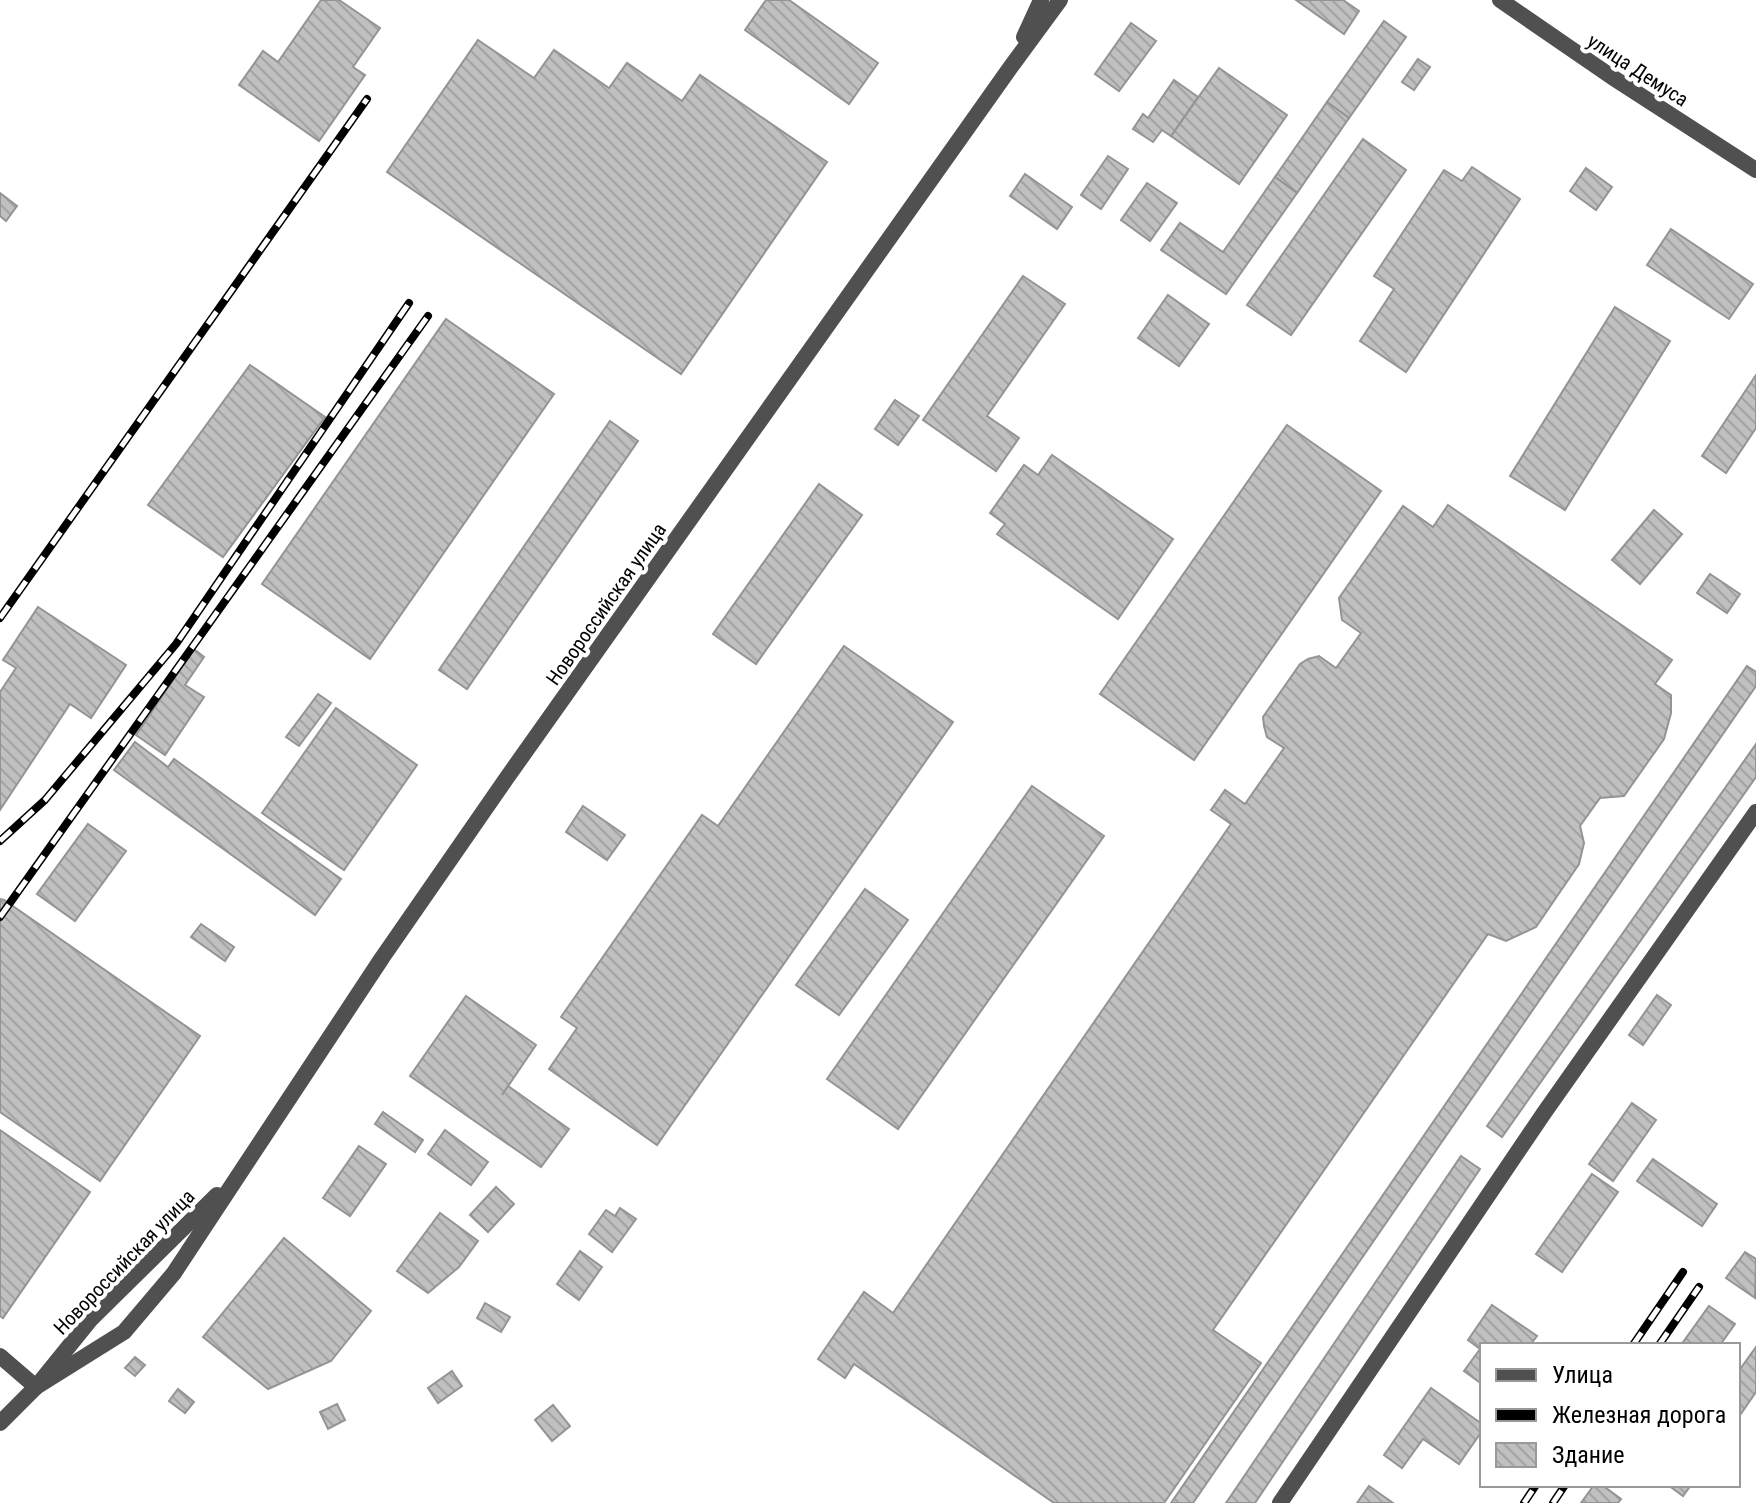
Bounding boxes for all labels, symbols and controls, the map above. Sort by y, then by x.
street label: улица Демуса [1583,28,1693,112]
street label: Новороссийская улица [541,518,671,690]
street label: Новороссийская улица [49,1184,199,1340]
legend [1480,1343,1740,1487]
text: Улица [1552,1361,1613,1389]
text: Железная дорога [1552,1401,1726,1429]
text: Здание [1552,1441,1624,1469]

